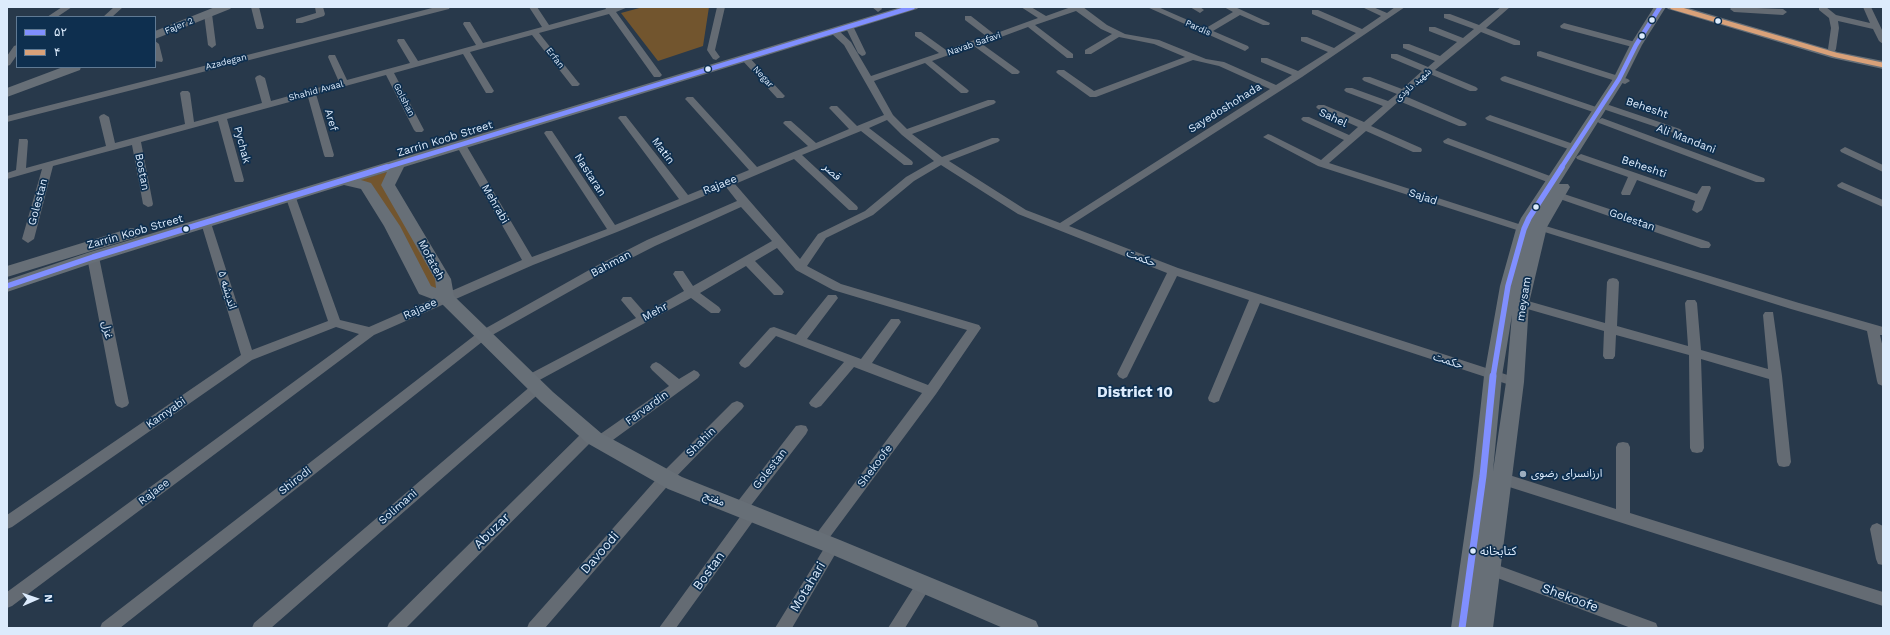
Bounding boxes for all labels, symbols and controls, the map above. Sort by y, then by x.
street label: Fajer 2 [163,15,195,37]
unlabelled marker [1647,15,1657,25]
legend [16,16,156,68]
unlabelled marker [1713,16,1723,26]
street label: Pardis [1184,18,1212,38]
text: ۵۲ [54,25,67,39]
street label: Navab Safavi [946,30,1002,58]
unlabelled marker [1637,31,1647,41]
text: ۴ [54,45,60,59]
street label: Erfan [544,45,566,71]
street label: Azadegan [204,52,248,72]
unlabelled marker [703,64,713,74]
street label: Negar [750,64,776,90]
street label: شهید داودی [1393,66,1433,104]
street label: Shahid Avaal [287,79,345,103]
street label: Sayedoshohada [1186,80,1264,136]
street label: Golshan [391,82,417,118]
street label: Behesht [1624,95,1670,121]
street label: Sahel [1317,106,1349,130]
street label: Aref [322,108,340,132]
street label: Zarrin Koob Street [396,118,494,160]
street label: Ali Mandani [1654,122,1718,156]
street label: Pychak [231,125,253,165]
street label: Matin [649,135,677,167]
street label: Nastaran [571,151,609,199]
street label: Bostan [132,152,152,192]
street label: Beheshti [1620,153,1668,181]
street label: قصر [820,161,844,183]
street label: Rajaee [701,172,739,198]
street label: Golestan [25,177,51,227]
street label: Mehrabi [479,182,511,226]
street label: Sajad [1407,186,1439,208]
unlabelled marker [1531,202,1541,212]
street label: Golestan [1607,206,1657,234]
street label: Zarrin Koob Street [85,212,185,252]
unlabelled marker [181,224,191,234]
street label: Mofateh [415,238,447,282]
street label: حکمت [1124,246,1158,270]
street label: Bahman [589,248,633,280]
street label: اندیشه ۵ [215,269,239,311]
street label: meysam [1514,276,1534,322]
street label: Rajaee [401,296,439,322]
street label: Mehr [640,300,670,324]
street label: غزل [99,320,115,340]
street label: حکمت [1431,350,1465,372]
district label: District 10 [1097,384,1173,402]
street label: Farvardin [623,388,671,428]
street label: Kamyabi [144,395,188,431]
street label: Shahin [683,424,719,460]
street label: Shekoofe [855,442,895,490]
street label: Golestan [750,446,790,492]
street label: Shirodi [276,464,314,498]
place label: ارزانسرای رضوی [1531,467,1602,481]
marker: ارزانسرای رضوی [1518,469,1528,479]
street label: Rajaee [136,476,172,508]
street label: Solimani [376,487,420,527]
street label: مفتح [701,489,727,509]
street label: Abuzar [471,510,513,552]
street label: Davoodi [578,529,622,577]
place label: کتابخانه [1480,544,1516,558]
marker: کتابخانه [1468,546,1478,556]
street label: Bostan [690,549,728,593]
street label: Motahari [787,559,829,615]
north arrow [16,579,56,619]
street label: Shekoofe [1540,581,1600,615]
text: N [42,594,55,603]

